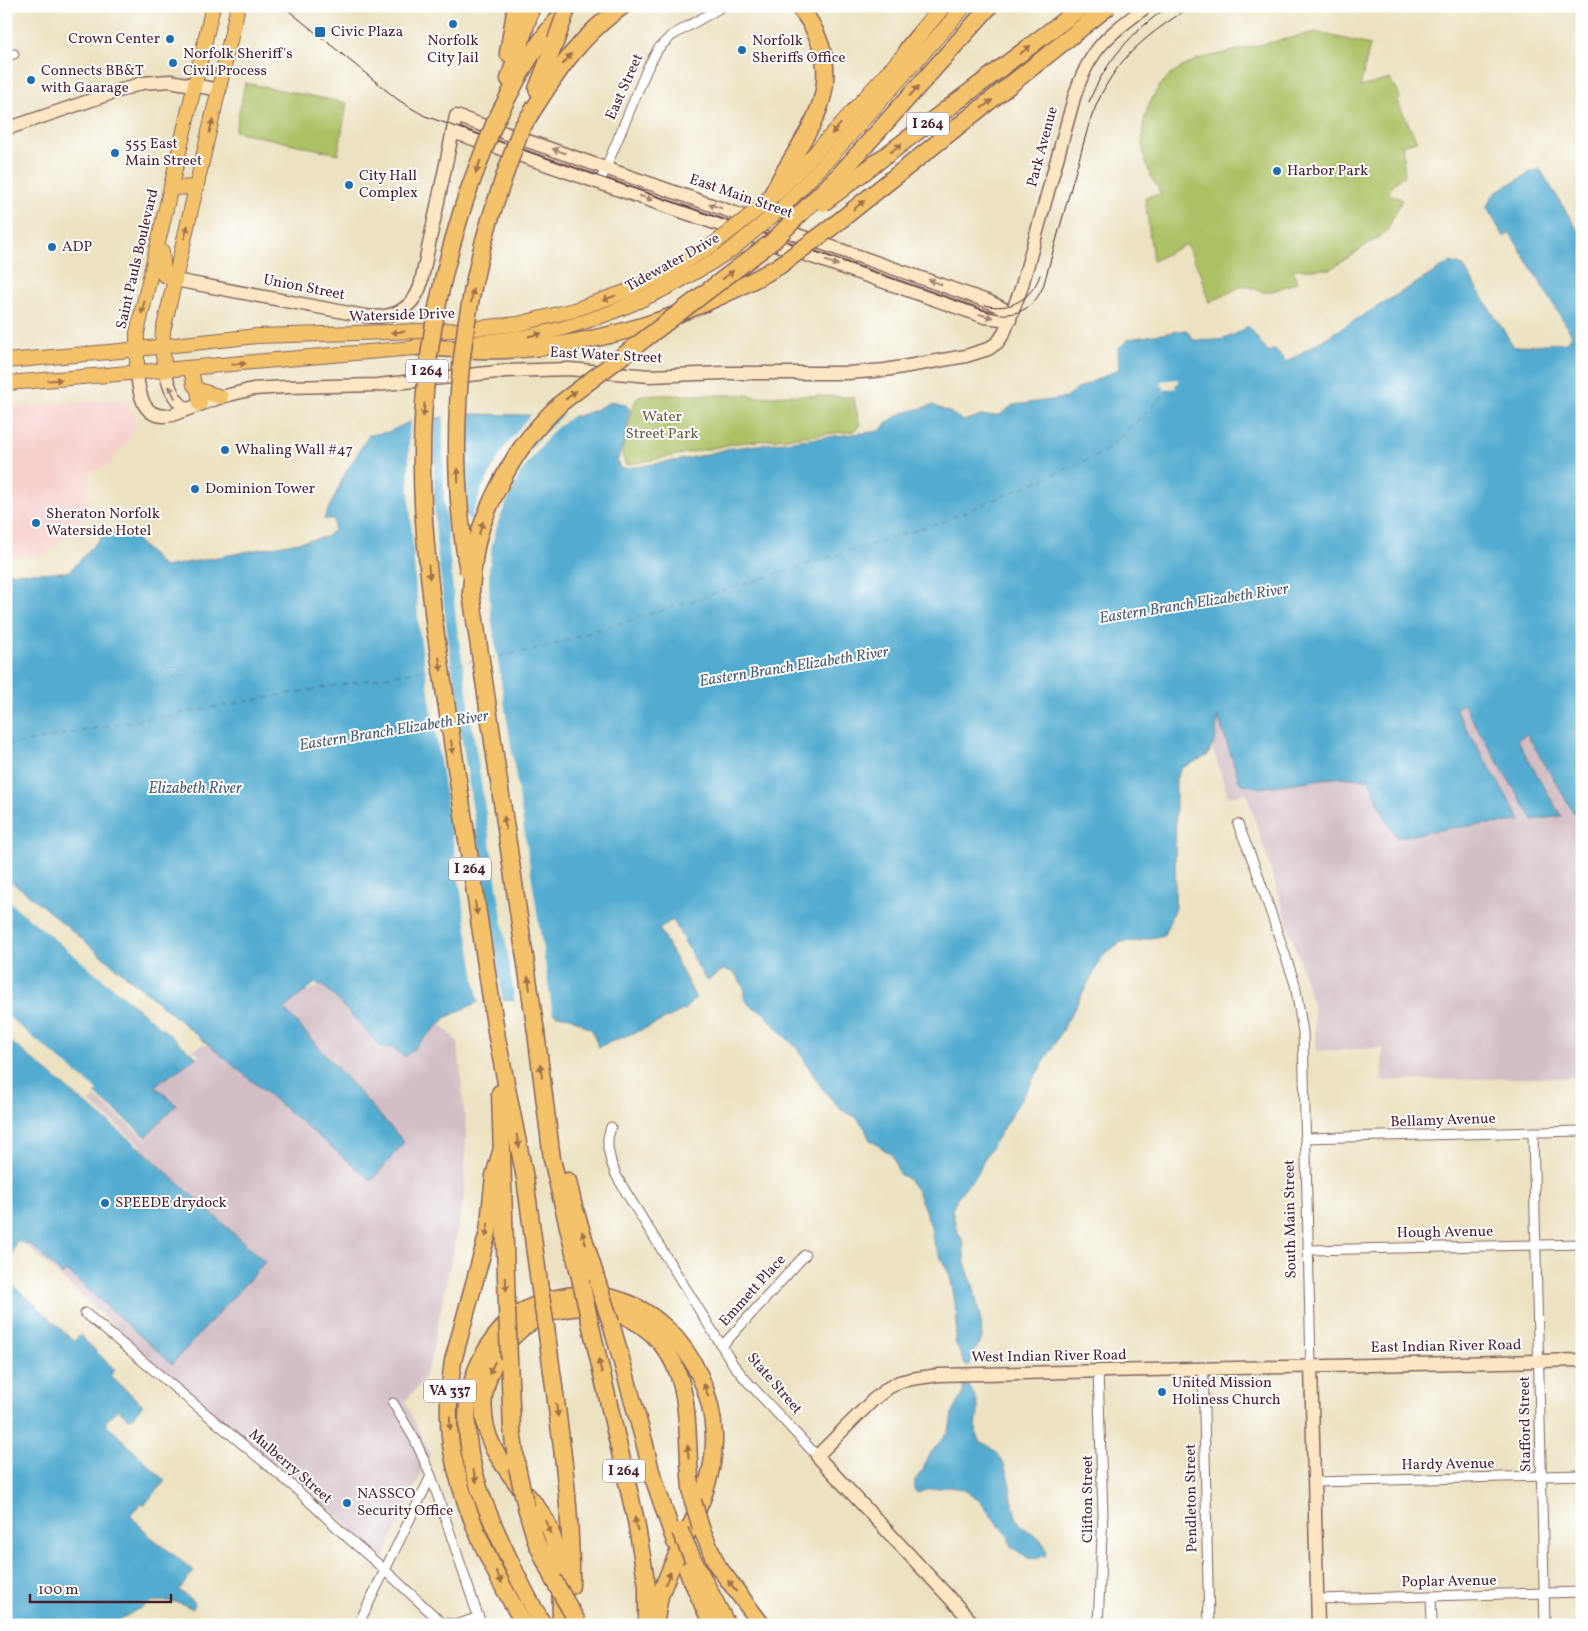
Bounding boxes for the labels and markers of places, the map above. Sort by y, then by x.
marker: Norfolk City Jail [447,18,459,30]
place label: Civic Plaza [331,22,403,43]
marker: Civic Plaza [313,25,327,39]
place label: Crown Center [68,29,160,50]
place label: Norfolk City Jail [427,31,479,69]
place label: Norfolk Sheriffs Office [752,31,846,69]
marker: Crown Center [164,33,176,45]
place label: Norfolk Sheriff's Civil Process [183,44,293,82]
marker: Norfolk Sheriffs Office [736,44,748,56]
marker: Norfolk Sheriff's Civil Process [167,57,179,69]
place label: Connects BB&T with Gaarage [41,61,144,99]
marker: Connects BB&T with Gaarage [25,74,37,86]
place label: 555 East Main Street [125,134,202,172]
marker: 555 East Main Street [109,147,121,159]
place label: Harbor Park [1287,161,1368,182]
marker: Harbor Park [1271,165,1283,177]
place label: City Hall Complex [359,166,418,204]
marker: City Hall Complex [343,179,355,191]
place label: ADP [62,237,93,258]
marker: ADP [46,241,58,253]
place label: Whaling Wall #47 [235,440,353,461]
marker: Whaling Wall #47 [219,444,231,456]
place label: Dominion Tower [205,479,315,500]
marker: Dominion Tower [189,483,201,495]
place label: Sheraton Norfolk Waterside Hotel [46,504,160,542]
marker: Sheraton Norfolk Waterside Hotel [30,517,42,529]
place label: SPEEDE drydock [115,1193,227,1214]
marker: SPEEDE drydock [99,1197,111,1209]
place label: United Mission Holiness Church [1172,1373,1281,1411]
marker: United Mission Holiness Church [1156,1386,1168,1398]
place label: NASSCO Security Office [357,1484,453,1522]
marker: NASSCO Security Office [341,1497,353,1509]

